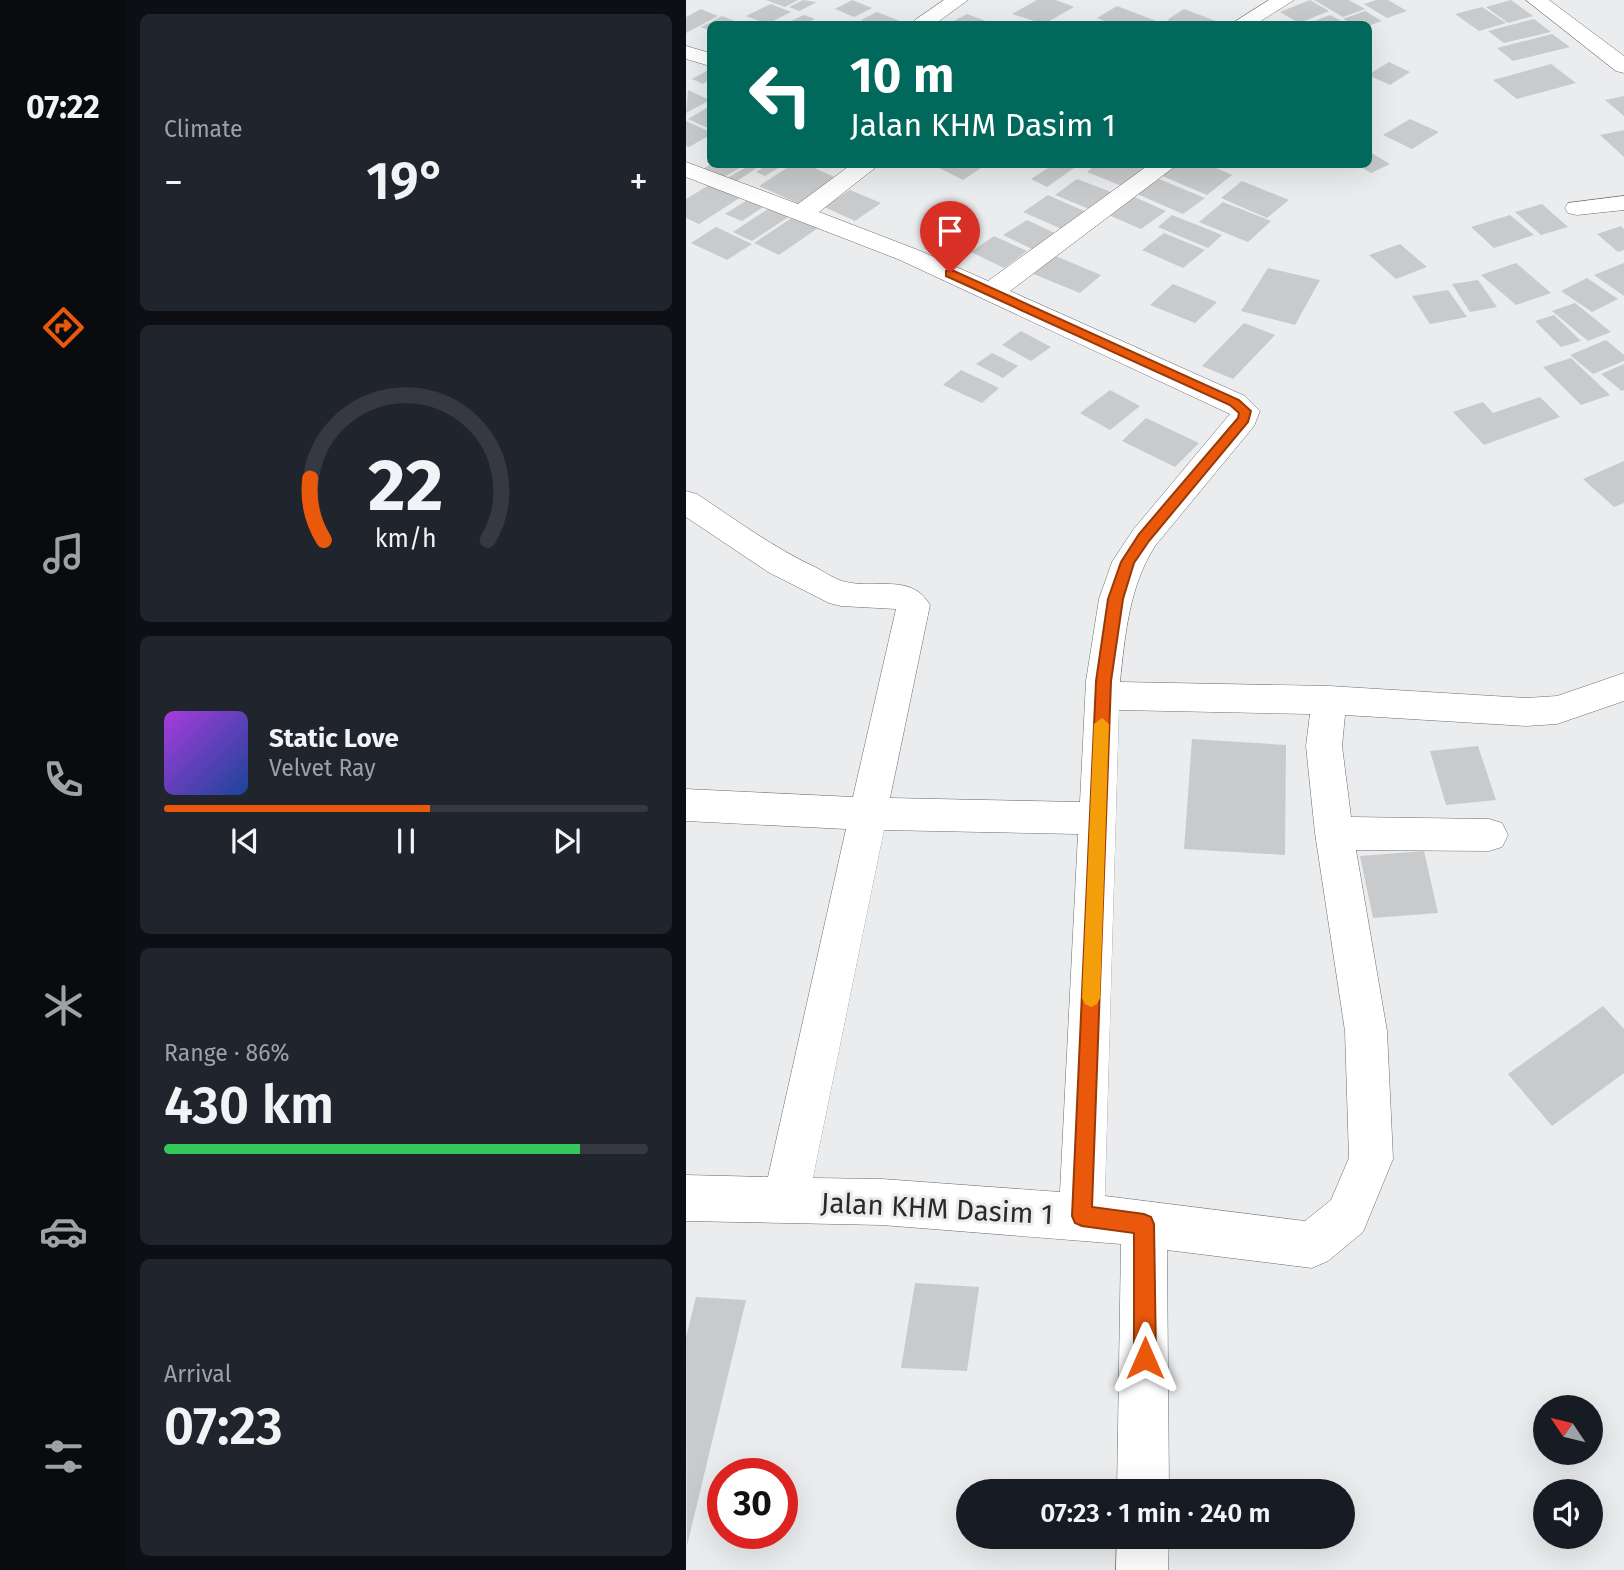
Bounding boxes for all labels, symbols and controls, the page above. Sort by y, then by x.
text: 10 m [850,46,954,105]
icon: left [735,49,826,140]
text: 07:22 [26,88,100,126]
text: Jalan KHM Dasim 1 [850,106,1116,144]
text: Climate [164,115,243,143]
text: 19° [366,150,446,213]
text: − [164,159,183,205]
text: + [629,159,648,205]
pin [920,201,980,273]
icon: arrive [931,212,969,250]
icon: directions [39,303,88,352]
text: 22 [368,442,444,529]
text: km/h [375,524,437,554]
icon: music [39,529,88,578]
text: Static Love [269,723,399,754]
text: Velvet Ray [269,754,376,782]
icon: phone [39,755,88,804]
icon: previous [226,822,264,860]
icon: pause [387,822,425,860]
icon: next [548,822,586,860]
icon: climate [39,981,88,1030]
text: Range · 86% [164,1039,289,1067]
text: 430 km [164,1074,334,1137]
street label: Jalan KHM Dasim 1 [820,1186,1054,1231]
icon: car [39,1207,88,1256]
position arrow [1108,1321,1182,1395]
text: Arrival [164,1360,231,1388]
text: 07:23 [164,1395,283,1458]
north arrow [1533,1395,1603,1465]
map controls [1533,1395,1603,1549]
icon: filters [39,1432,88,1481]
speed limit sign: 30 [707,1458,798,1549]
button: sound [1533,1479,1603,1549]
text: 07:23 · 1 min · 240 m [1040,1498,1271,1529]

